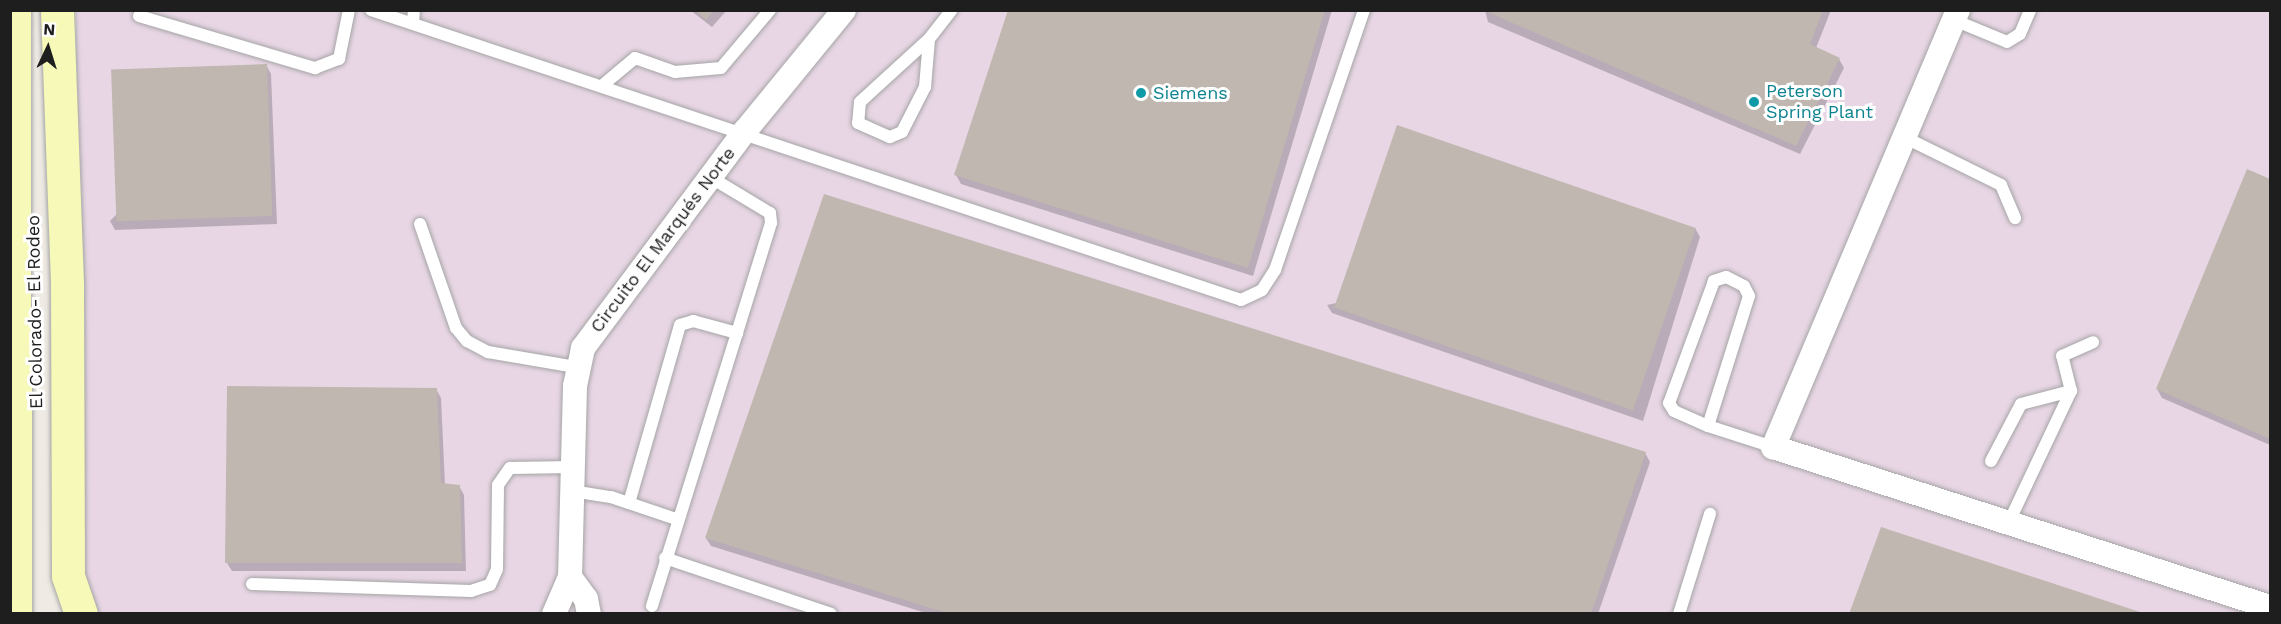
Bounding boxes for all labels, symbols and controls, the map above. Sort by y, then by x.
north arrow [18,18,78,78]
text: N [43,20,56,39]
place label: Peterson Spring Plant [1766,81,1873,124]
place label: Siemens [1153,82,1228,104]
marker: Siemens [1134,86,1148,100]
marker: Peterson Spring Plant [1747,95,1761,109]
street label: Circuito El Marqués Norte [586,143,740,337]
street label: El Colorado- El Rodeo [22,214,48,410]

